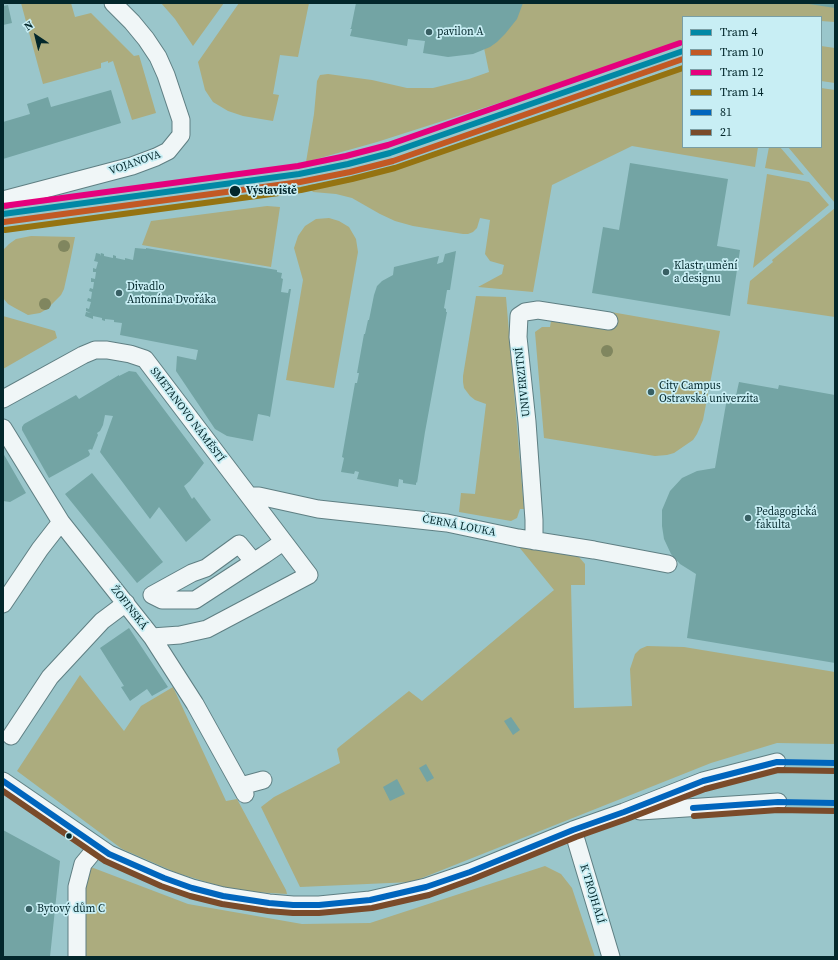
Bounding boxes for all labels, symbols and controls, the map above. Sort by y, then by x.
north arrow [16,16,56,56]
legend [682,16,822,148]
text: N [21,17,36,34]
text: Tram 4 [720,24,758,40]
place label: pavilon A [437,25,483,39]
marker: pavilon A [424,27,434,37]
text: Tram 10 [720,44,764,60]
text: Tram 12 [720,64,764,80]
text: Tram 14 [720,84,764,100]
text: 81 [720,104,732,120]
text: 21 [720,124,732,140]
street label: VOJANOVA [107,148,163,178]
marker: Výstaviště [228,184,242,198]
place label: Výstaviště [246,184,297,198]
place label: Klastr umění a designu [674,259,738,285]
marker: Klastr umění a designu [661,267,671,277]
place label: Divadlo Antonína Dvořáka [127,280,216,306]
marker: Divadlo Antonína Dvořáka [114,288,124,298]
street label: UNIVERZITNÍ [513,346,533,418]
street label: SMETANOVO NÁMĚSTÍ [147,365,227,465]
place label: City Campus Ostravská univerzita [659,379,759,405]
marker: City Campus Ostravská univerzita [646,387,656,397]
place label: Pedagogická fakulta [756,505,817,531]
street label: ČERNÁ LOUKA [421,512,497,540]
marker: Pedagogická fakulta [743,513,753,523]
street label: ŽOFINSKÁ [108,583,150,633]
unlabelled marker [64,831,74,841]
street label: K TROJHALÍ [577,863,607,925]
place label: Bytový dům C [37,902,105,916]
marker: Bytový dům C [24,904,34,914]

